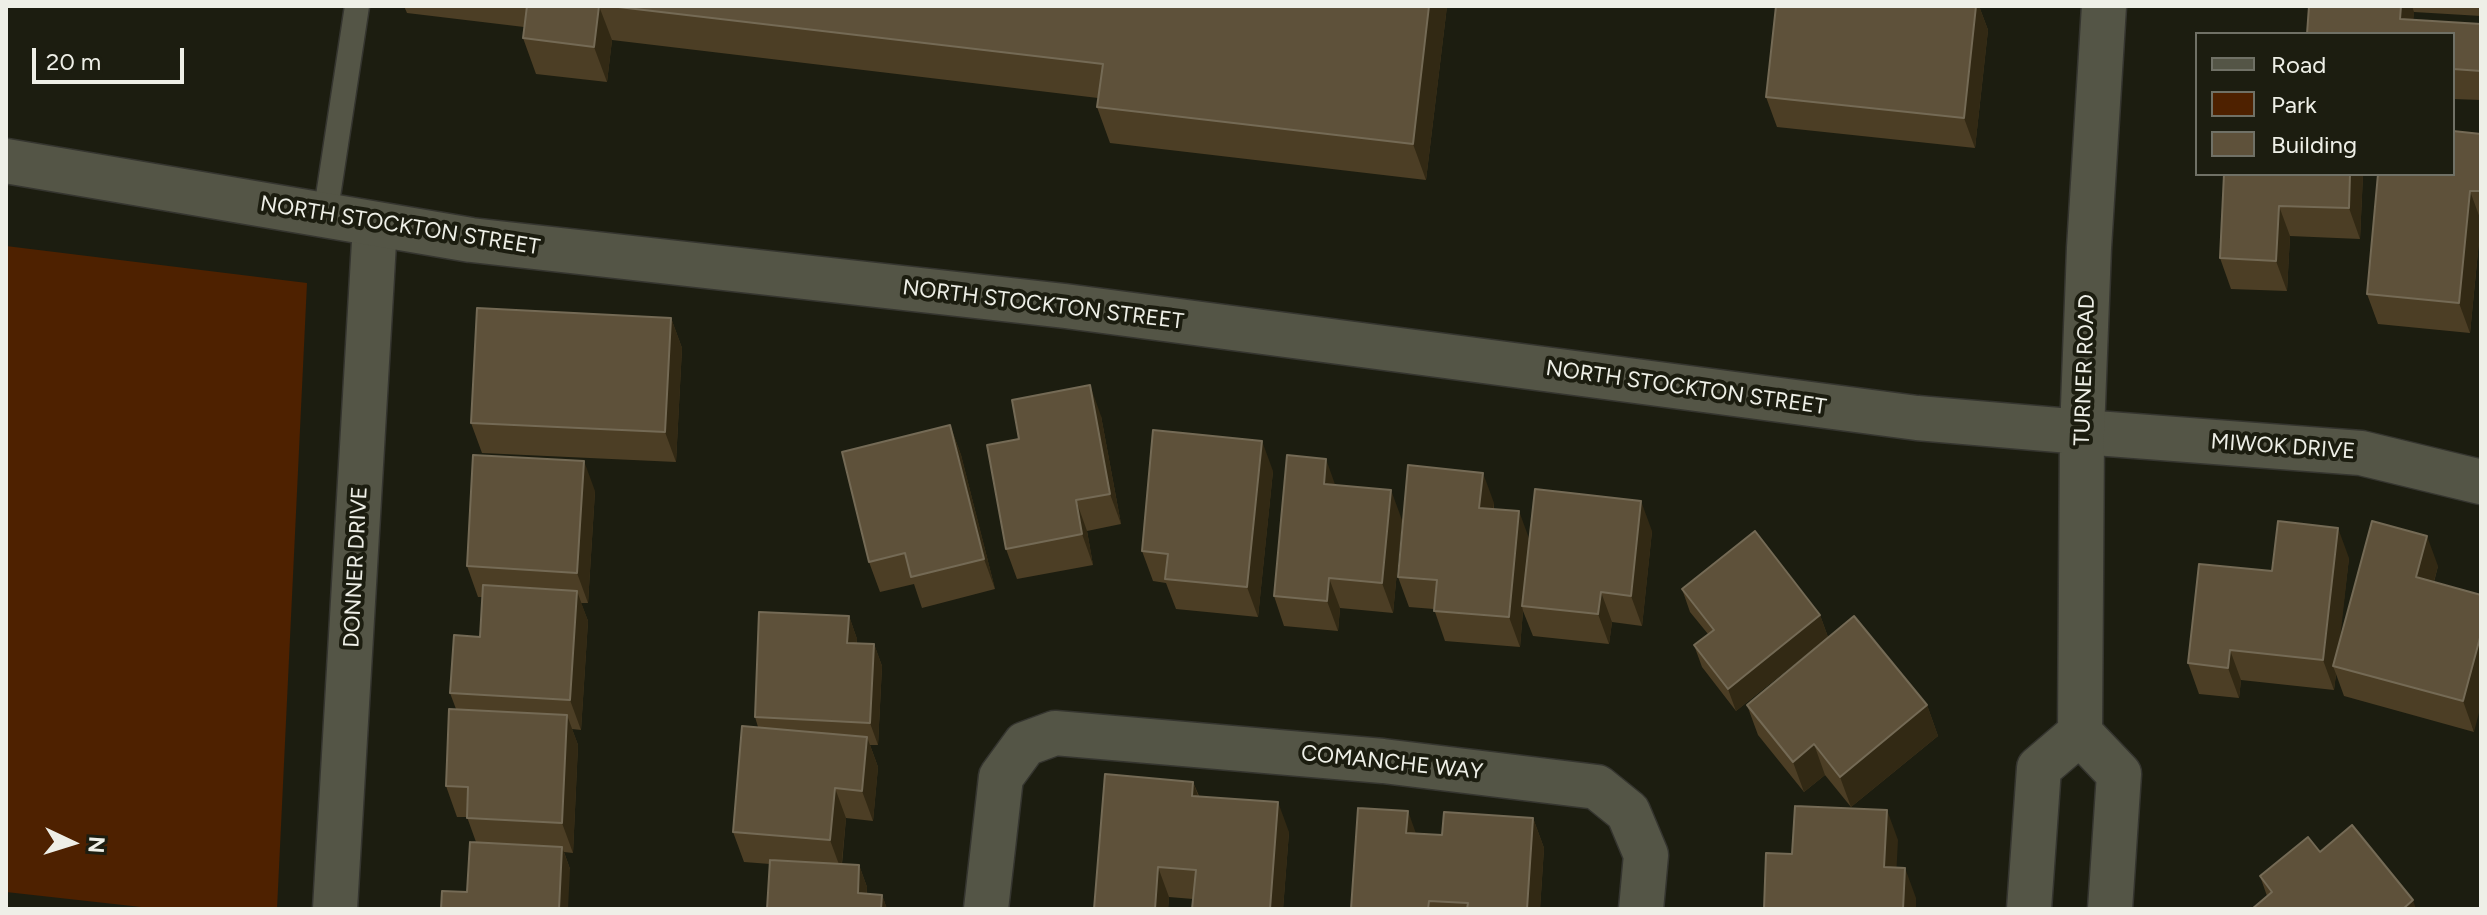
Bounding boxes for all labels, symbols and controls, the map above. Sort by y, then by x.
scale bar [36,32,188,82]
legend [2195,32,2455,176]
text: 20 m [46,47,101,76]
text: Road [2271,50,2326,79]
text: Park [2271,90,2317,119]
text: Building [2271,130,2357,159]
street label: NORTH STOCKTON STREET [258,191,542,261]
street label: NORTH STOCKTON STREET [901,275,1185,335]
street label: TURNER ROAD [2069,294,2101,446]
street label: NORTH STOCKTON STREET [1544,355,1828,421]
street label: MIWOK DRIVE [2210,429,2356,465]
street label: DONNER DRIVE [339,486,373,648]
street label: COMANCHE WAY [1300,740,1484,786]
north arrow [32,803,112,883]
text: N [82,835,111,854]

